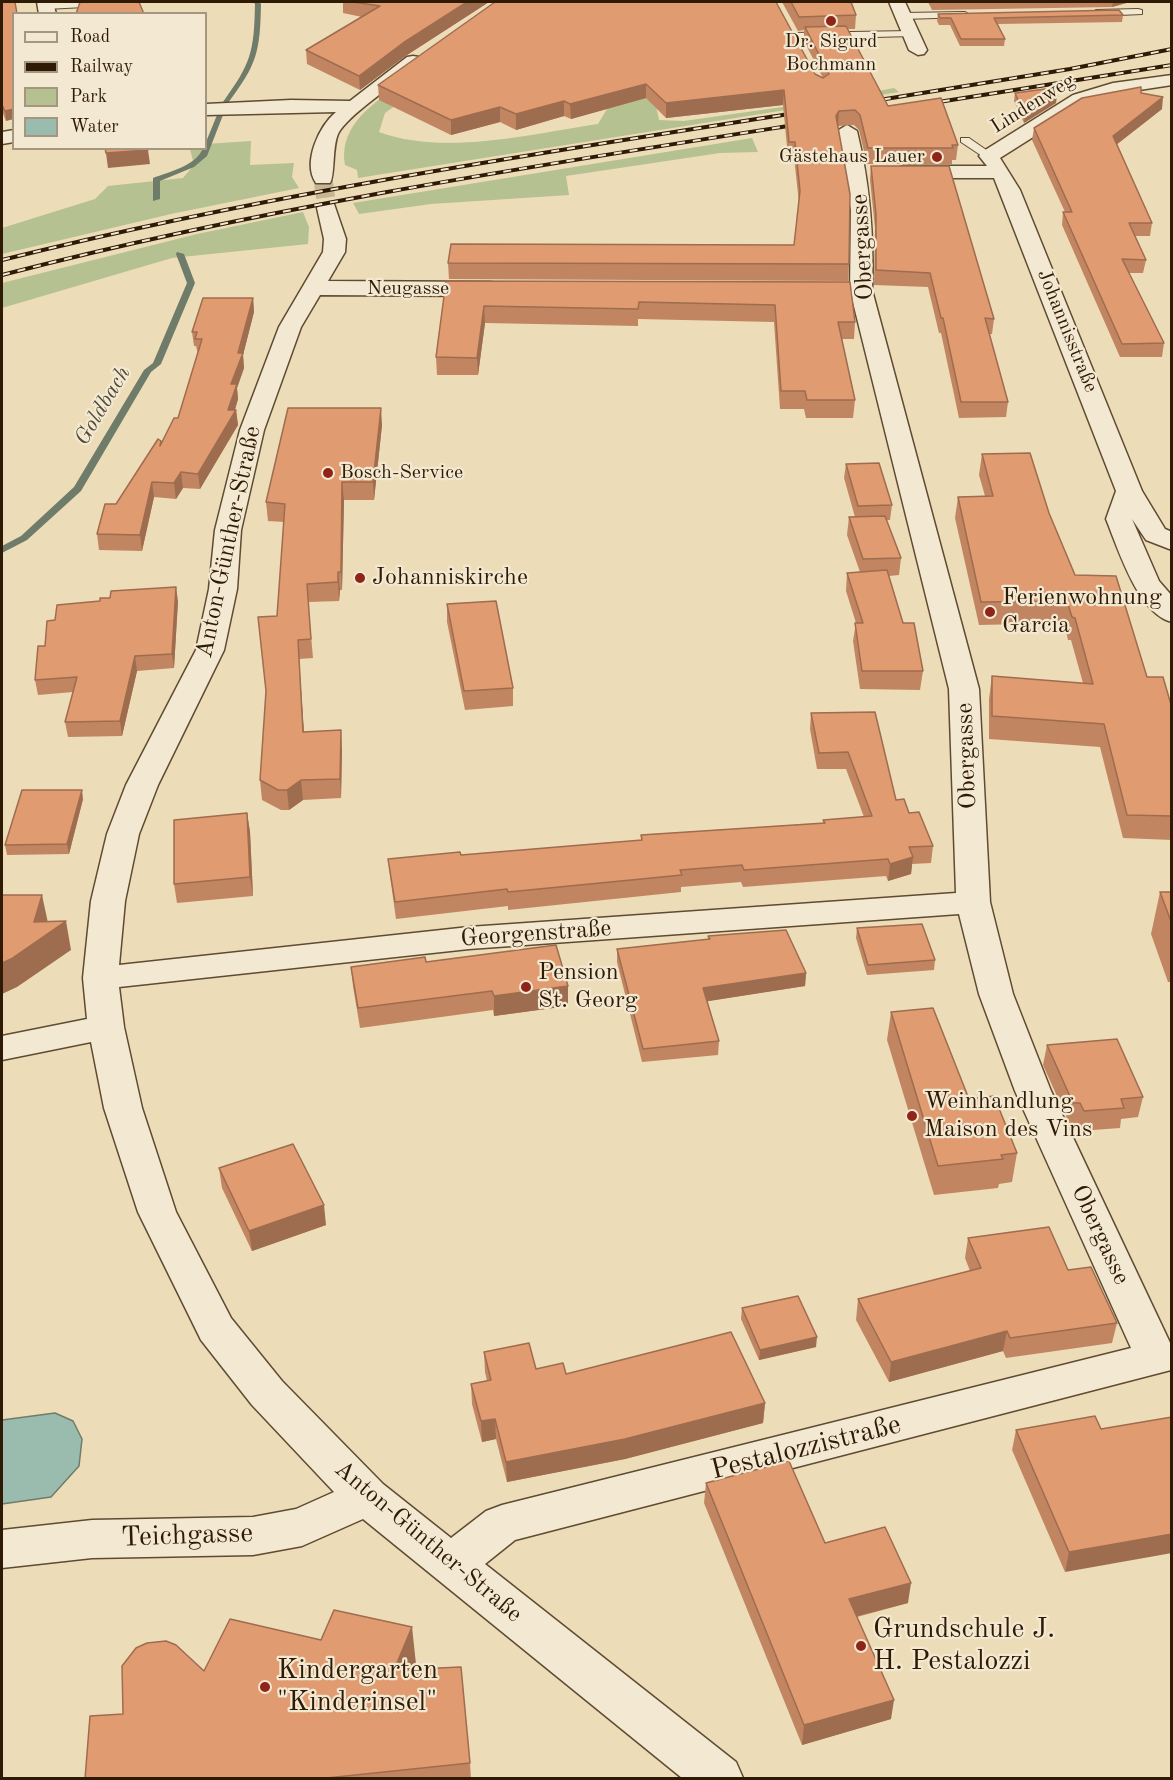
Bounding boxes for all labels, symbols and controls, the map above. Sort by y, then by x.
legend [12,12,207,150]
marker: Dr. Sigurd Bochmann [824,14,838,28]
text: Road [70,28,110,46]
place label: Dr. Sigurd Bochmann [785,30,877,77]
text: Railway [70,58,133,76]
street label: Lindenweg [987,69,1079,139]
text: Park [70,88,107,106]
text: Water [70,118,119,136]
place label: Gästehaus Lauer [779,145,925,169]
marker: Gästehaus Lauer [930,150,944,164]
street label: Obergasse [846,193,880,301]
street label: Johannisstraße [1031,266,1103,396]
street label: Neugasse [367,277,449,301]
water label: Goldbach [69,362,137,450]
street label: Anton-Günther-Straße [190,423,268,661]
place label: Bosch-Service [340,461,463,485]
marker: Bosch-Service [321,466,335,480]
place label: Johanniskirche [372,564,528,592]
marker: Johanniskirche [353,571,367,585]
place label: Ferienwohnung Garcia [1002,584,1162,640]
marker: Ferienwohnung Garcia [983,605,997,619]
street label: Obergasse [951,702,983,810]
street label: Georgenstraße [460,914,612,954]
place label: Pension St. Georg [538,959,638,1015]
marker: Pension St. Georg [519,980,533,994]
place label: Weinhandlung Maison des Vins [924,1088,1092,1144]
marker: Weinhandlung Maison des Vins [905,1109,919,1123]
street label: Obergasse [1064,1181,1136,1289]
street label: Pestalozzistraße [707,1408,905,1488]
street label: Anton-Günther-Straße [328,1455,528,1629]
street label: Teichgasse [120,1517,254,1555]
place label: Grundschule J. H. Pestalozzi [873,1613,1055,1679]
marker: Grundschule J. H. Pestalozzi [854,1639,868,1653]
place label: Kindergarten "Kinderinsel" [277,1654,438,1720]
marker: Kindergarten "Kinderinsel" [258,1680,272,1694]

